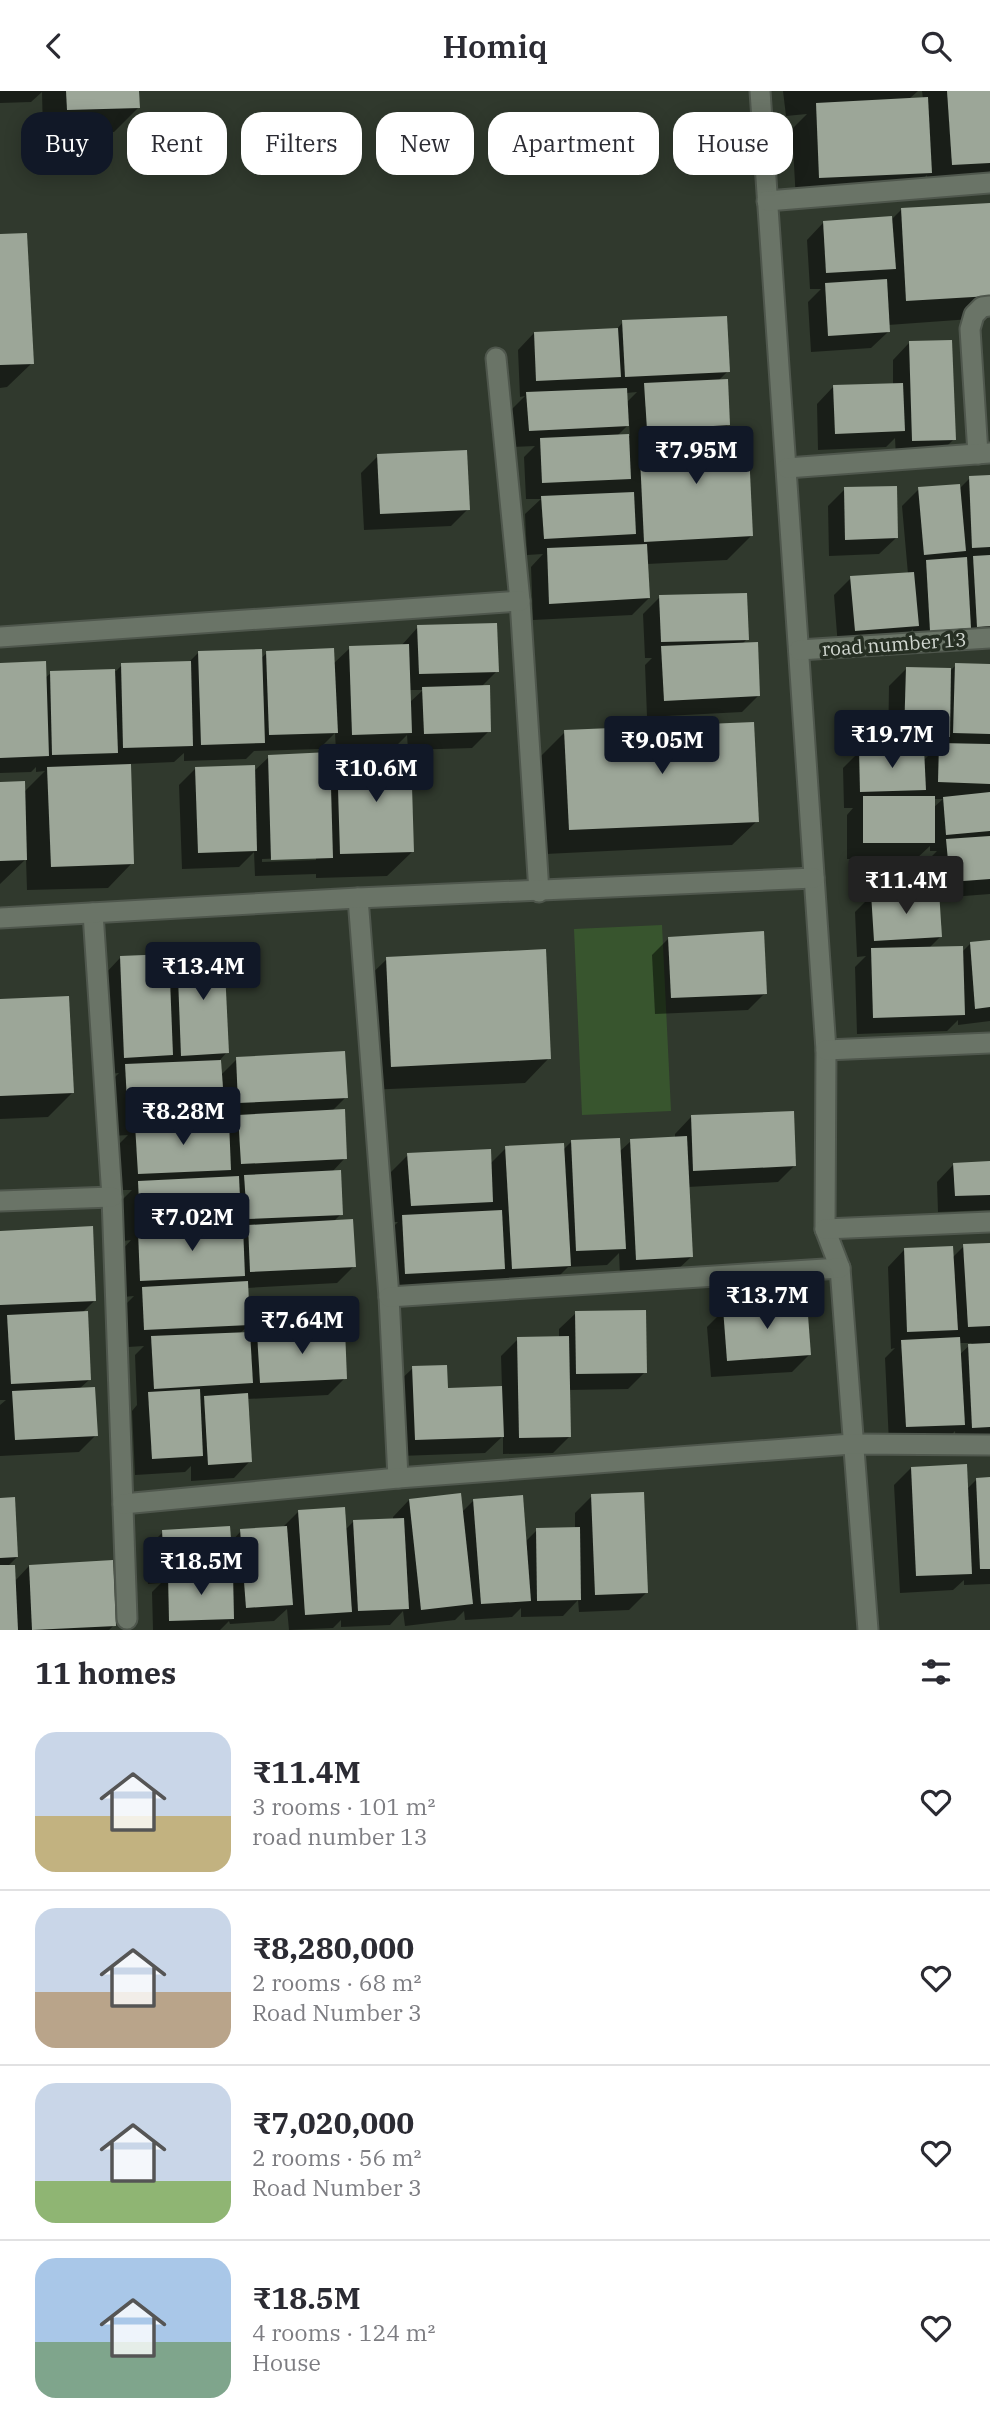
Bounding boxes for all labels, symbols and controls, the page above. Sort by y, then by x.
text: Homiq [442,25,548,67]
icon: back [35,27,73,65]
icon: search [917,27,955,65]
chip: Buy [21,112,113,175]
chip: Rent [127,112,227,175]
chip: Filters [241,112,362,175]
chip: New [376,112,474,175]
chip: Apartment [488,112,659,175]
chip: House [673,112,793,175]
pin: ₹7.95M [639,427,753,486]
text: ₹7.95M [654,434,738,464]
street label: road number 13 [821,627,967,661]
pin: ₹19.7M [835,711,949,770]
pin: ₹9.05M [605,717,719,776]
text: ₹19.7M [850,718,934,748]
text: ₹9.05M [620,724,704,754]
pin: ₹10.6M [319,745,433,804]
text: ₹10.6M [334,752,418,782]
pin: ₹11.4M [849,857,963,916]
text: ₹11.4M [864,864,948,894]
pin: ₹13.4M [146,943,260,1002]
text: ₹13.4M [161,950,245,980]
pin: ₹8.28M [126,1087,240,1147]
text: ₹8.28M [141,1095,225,1125]
pin: ₹7.02M [135,1193,249,1253]
text: ₹7.02M [150,1201,234,1231]
pin: ₹13.7M [710,1271,824,1331]
text: ₹13.7M [725,1279,809,1309]
pin: ₹7.64M [245,1297,359,1356]
text: ₹7.64M [260,1304,344,1334]
pin: ₹18.5M [144,1537,258,1597]
text: ₹18.5M [159,1545,243,1575]
text: 11 homes [35,1653,176,1692]
icon: filters [917,1653,955,1691]
text: ₹11.4M [252,1752,361,1791]
icon: home [91,1760,175,1844]
icon: heart [917,1783,955,1821]
text: 3 rooms · 101 m² [252,1791,435,1821]
text: road number 13 [252,1821,428,1851]
text: ₹8,280,000 [252,1928,414,1967]
icon: home [91,1936,175,2020]
icon: heart [917,1959,955,1997]
text: 2 rooms · 68 m² [252,1967,422,1997]
text: Road Number 3 [252,1997,422,2027]
text: ₹7,020,000 [252,2103,414,2142]
icon: home [91,2111,175,2195]
icon: heart [917,2134,955,2172]
text: 2 rooms · 56 m² [252,2142,422,2172]
text: Road Number 3 [252,2172,422,2202]
text: ₹18.5M [252,2278,361,2317]
icon: home [91,2286,175,2370]
icon: heart [917,2309,955,2347]
text: 4 rooms · 124 m² [252,2317,435,2347]
text: House [252,2347,321,2377]

